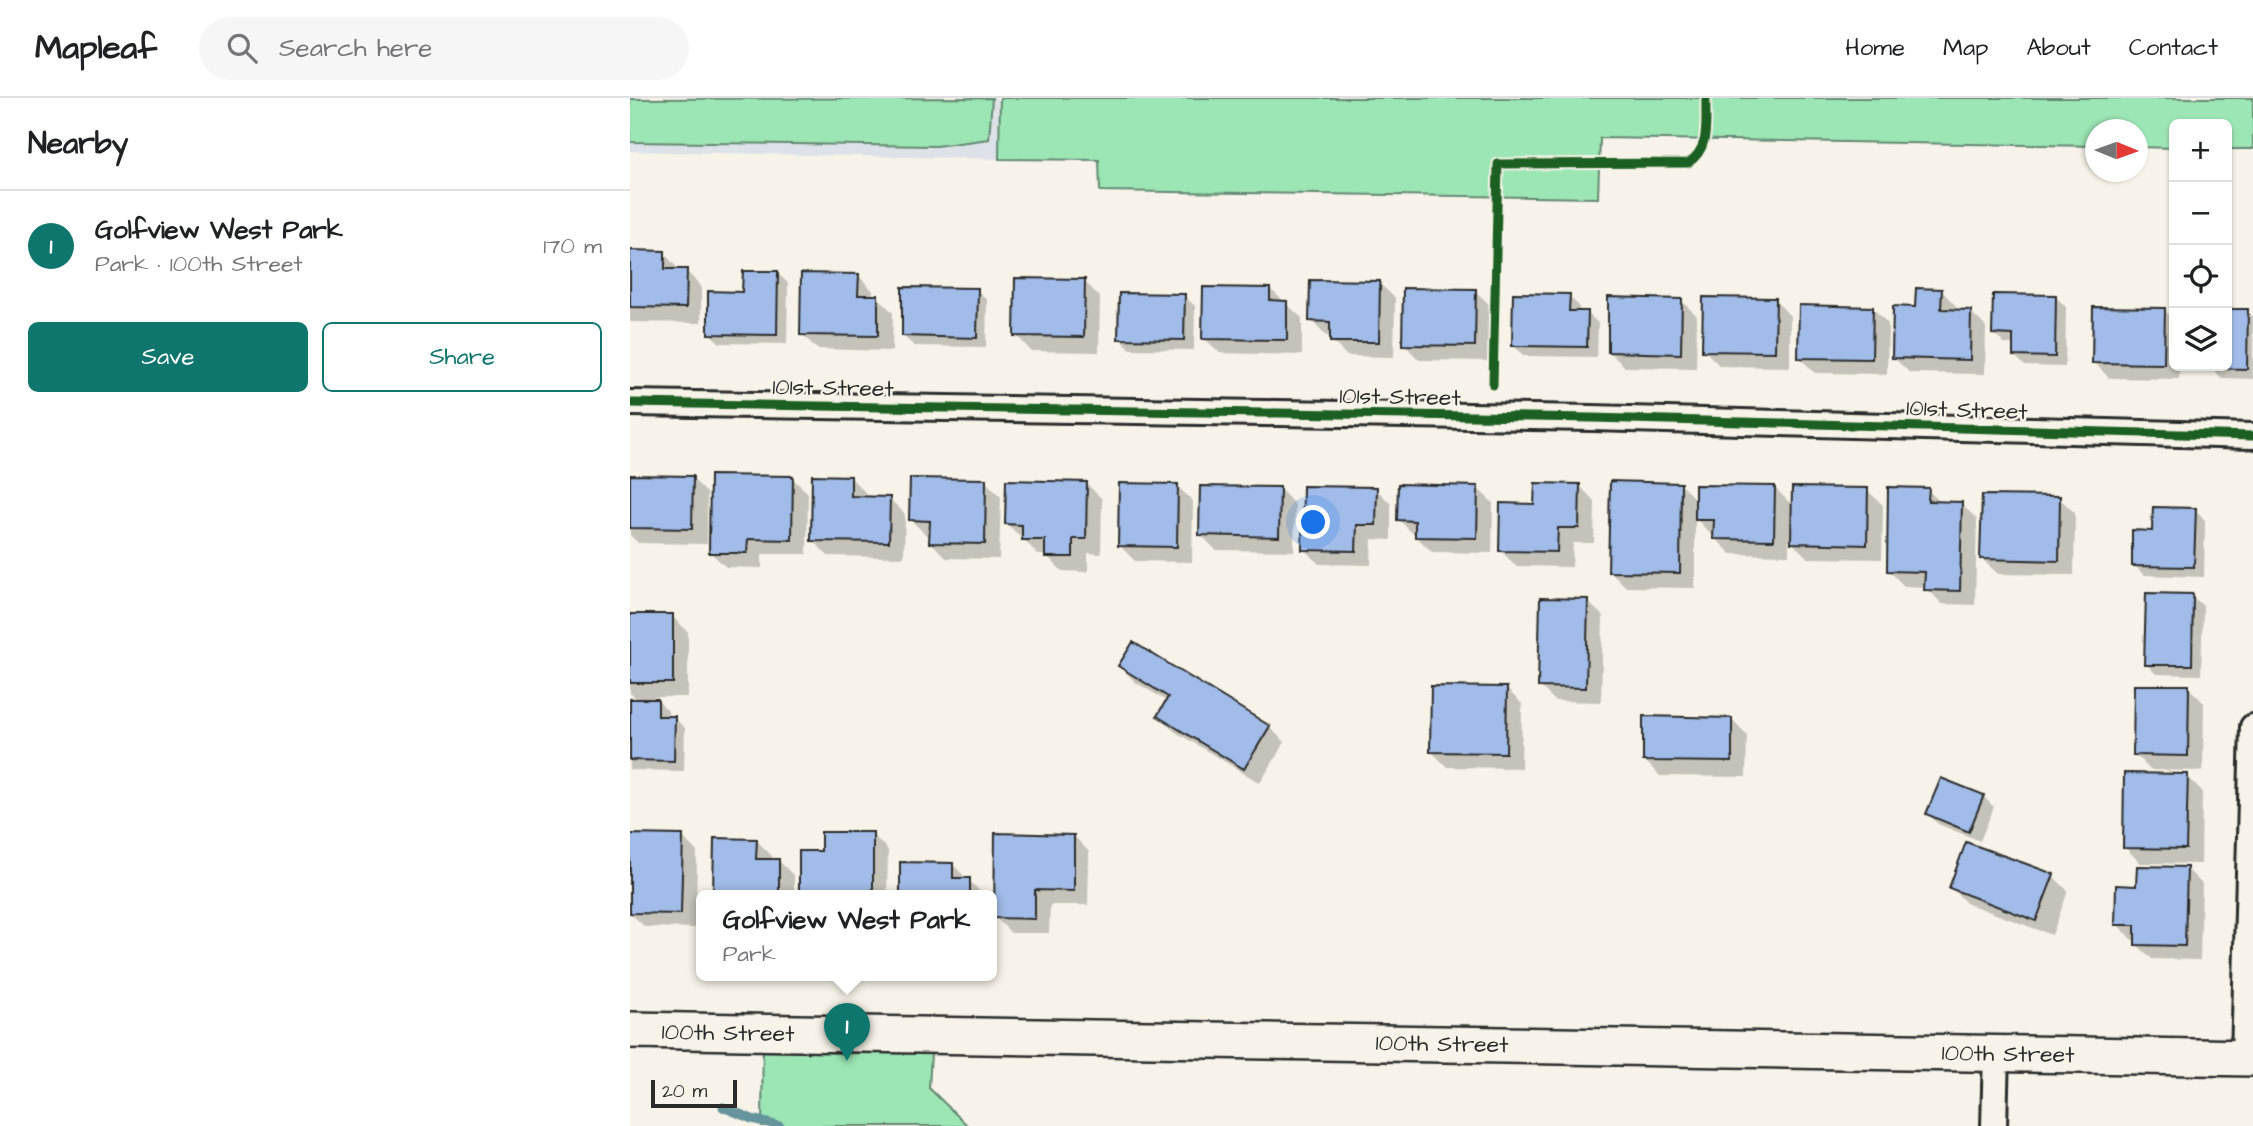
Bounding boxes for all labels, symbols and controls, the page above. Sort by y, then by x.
search box [199,17,689,80]
text: Mapleaf [35,25,157,71]
icon: search [223,29,261,67]
text: Search here [279,30,432,66]
text: Home [1845,31,1905,65]
text: Map [1943,31,1988,65]
text: About [2026,31,2091,65]
text: Contact [2129,31,2218,65]
north arrow [2085,119,2148,182]
map controls [2169,119,2232,371]
button: + [2169,119,2232,182]
text: Nearby [28,123,128,165]
button: − [2169,182,2232,245]
text: Golfview West Park [95,212,343,248]
text: 1 [50,230,52,262]
text: 170 m [543,230,602,262]
button: locate [2169,245,2232,308]
text: Park · 100th Street [95,248,303,280]
button: layers [2169,308,2232,371]
button: Save [28,322,308,392]
button: Share [322,322,602,392]
street label: 101st Street [772,371,895,405]
street label: 101st Street [1339,380,1462,414]
street label: 101st Street [1906,392,2029,428]
your location [1296,505,1330,539]
popup [696,890,997,981]
text: Golfview West Park [723,902,970,938]
text: Park [723,938,776,970]
pin: 1 [824,1003,870,1061]
street label: 100th Street [661,1016,795,1050]
street label: 100th Street [1375,1027,1509,1061]
street label: 100th Street [1941,1037,2075,1071]
scale bar [651,1077,737,1109]
text: 20 m [662,1078,707,1105]

